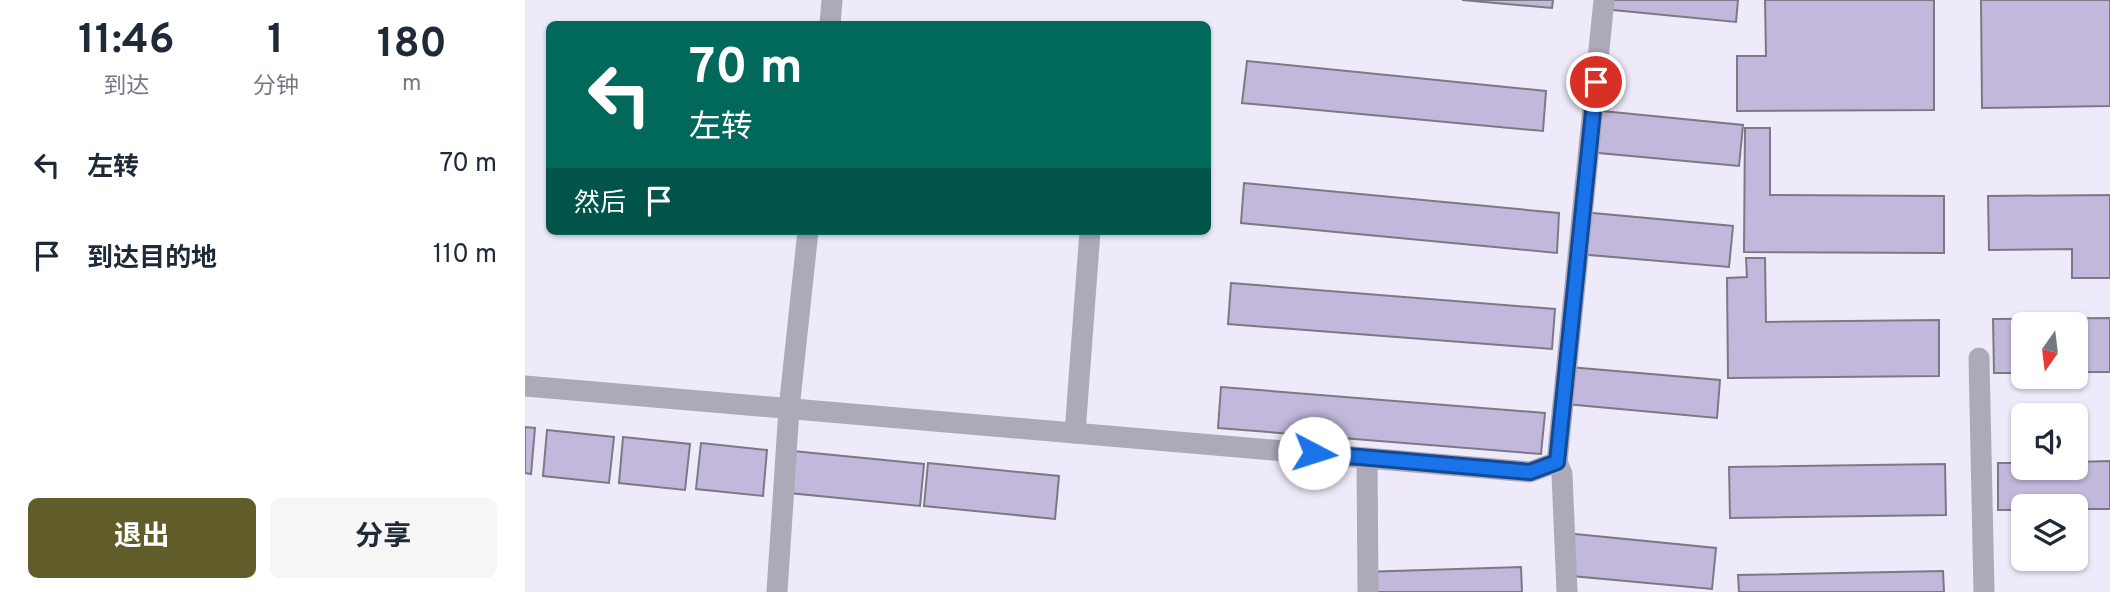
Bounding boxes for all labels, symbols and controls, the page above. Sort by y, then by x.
text: 11:46 [78,15,175,68]
text: 1 [267,15,284,68]
text: 180 [377,19,447,72]
text: 70 m [689,39,803,101]
icon: left [574,49,665,140]
pin [1566,52,1626,112]
icon: arrive [1577,63,1615,101]
text: m [402,70,422,99]
text: 到达 [103,73,149,102]
text: 分钟 [253,73,299,102]
text: 左转 [689,109,753,149]
icon: left [28,146,66,184]
text: 70 m [439,148,497,181]
text: 左转 [87,152,139,185]
icon: arrive [640,182,678,220]
text: 然后 [574,188,626,221]
icon: arrive [28,237,66,275]
text: 110 m [433,239,497,272]
text: 到达目的地 [87,243,217,276]
north arrow [2011,312,2088,388]
map controls [2011,312,2088,571]
button: sound [2011,403,2088,480]
position arrow [1277,416,1351,490]
button: layers [2011,494,2088,571]
button: 退出 [28,498,256,578]
button: 分享 [270,498,497,578]

